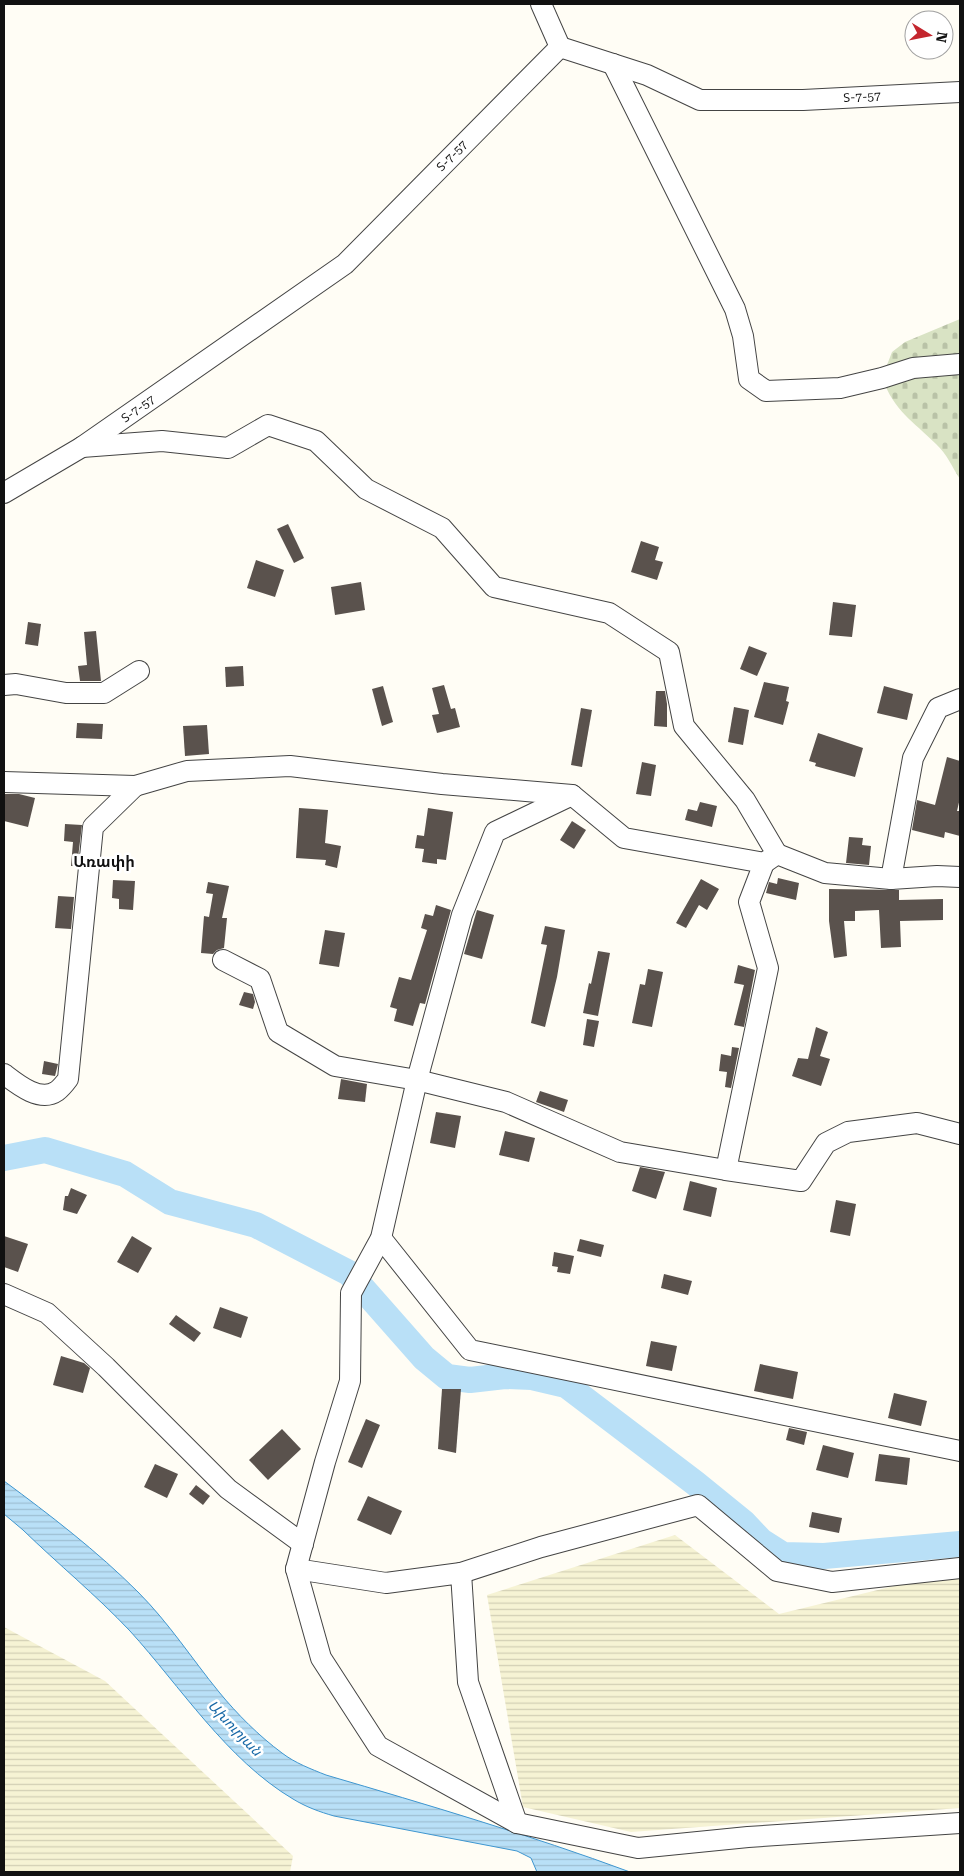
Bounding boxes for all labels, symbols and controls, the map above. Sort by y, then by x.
north arrow [904,10,954,60]
text: N [933,31,951,44]
street label: Տ-7-57 [843,89,881,105]
street label: Տ-7-57 [434,138,470,174]
street label: Տ-7-57 [119,392,158,426]
district label: Առափի [73,853,135,871]
water label: Ախուրյան [204,1697,266,1760]

